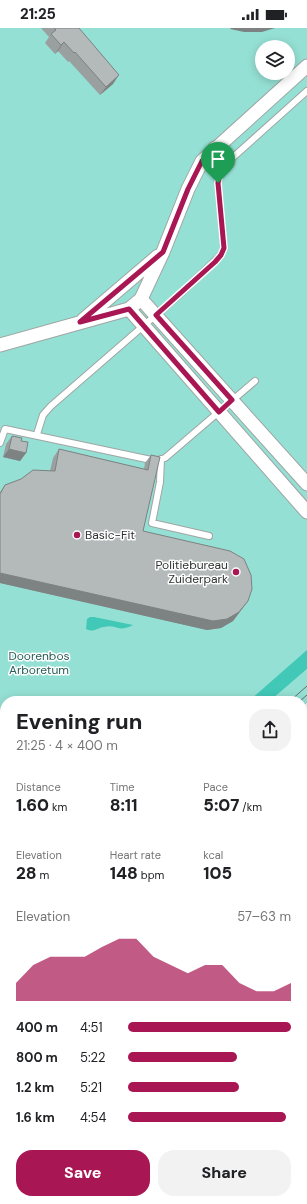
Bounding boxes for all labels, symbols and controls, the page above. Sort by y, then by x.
text: 21:25 [20,4,56,24]
map controls [255,40,295,80]
button: layers [255,40,295,80]
pin [201,142,235,183]
icon: arrive [207,148,229,170]
place label: Basic-Fit [85,527,135,543]
marker: Basic-Fit [72,530,82,540]
place label: Politiebureau Zuiderpark [155,557,228,587]
marker: Politiebureau Zuiderpark [231,567,241,577]
park label: Doorenbos Arboretum [8,648,70,678]
text: Evening run [16,707,142,736]
button: share [249,709,291,751]
text: 21:25 · 4 × 400 m [16,737,118,754]
text: Distance [16,780,61,794]
text: Time [110,780,135,794]
text: Pace [203,780,228,794]
text: 1.60 [16,794,49,816]
text: 8:11 [110,794,137,816]
text: 5:07 [203,794,239,816]
text: km [49,800,67,814]
text: /km [239,800,262,814]
text: Elevation [16,848,62,862]
text: Heart rate [110,848,161,862]
text: kcal [203,848,223,862]
text: 28 [16,862,37,884]
text: 148 [110,862,138,884]
text: 105 [203,862,232,884]
text: m [37,868,49,882]
text: bpm [138,868,164,882]
text: Elevation [16,908,70,925]
text: 57–63 m [237,908,291,925]
text: 400 m [16,1019,58,1036]
text: 4:51 [80,1019,103,1036]
text: 800 m [16,1049,58,1066]
text: 5:22 [80,1049,106,1066]
text: 1.2 km [16,1079,54,1096]
text: 5:21 [80,1079,102,1096]
text: 1.6 km [16,1109,55,1126]
text: 4:54 [80,1109,106,1126]
button: Save [16,1150,150,1196]
button: Share [158,1150,291,1196]

